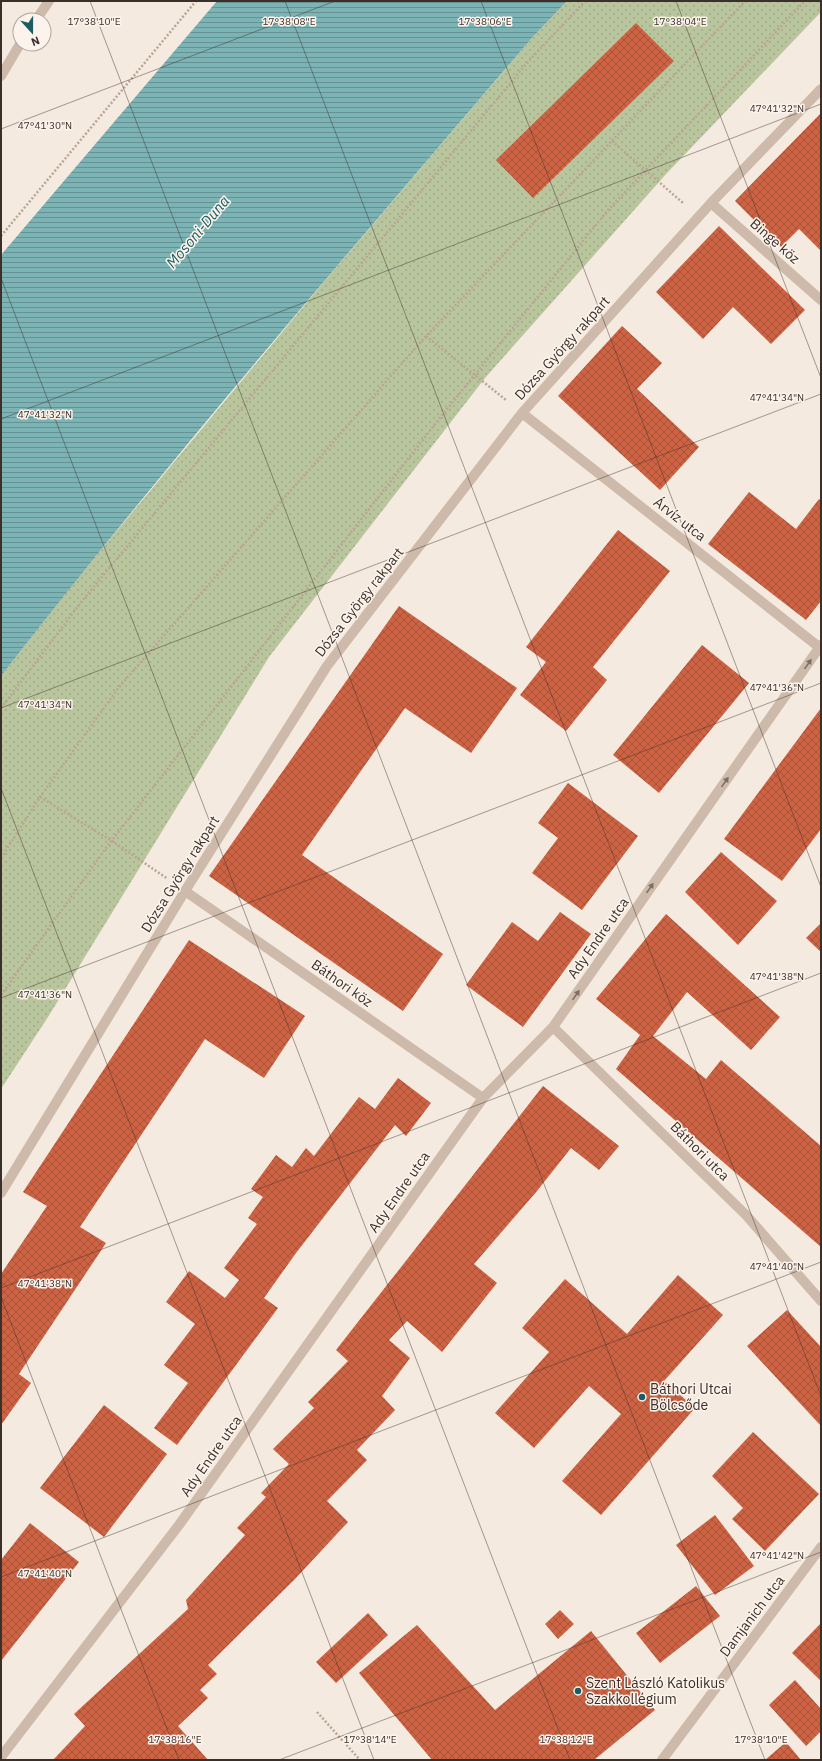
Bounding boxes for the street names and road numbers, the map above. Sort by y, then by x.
street label: Binge köz [746,214,804,268]
street label: Dózsa György rakpart [510,292,614,404]
street label: Árvíz utca [650,492,711,545]
street label: Dózsa György rakpart [311,544,407,660]
street label: Dózsa György rakpart [137,812,223,936]
street label: Ady Endre utca [563,894,633,982]
street label: Báthori köz [308,955,377,1011]
street label: Báthori utca [667,1118,734,1185]
street label: Ady Endre utca [364,1148,434,1236]
street label: Ady Endre utca [176,1412,246,1500]
street label: Damjanich utca [716,1571,789,1660]

